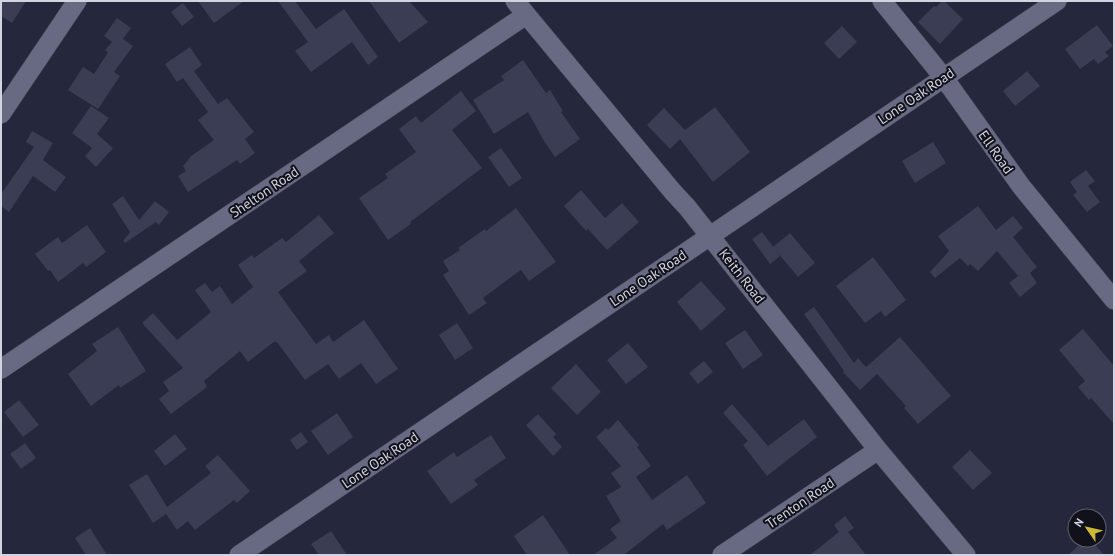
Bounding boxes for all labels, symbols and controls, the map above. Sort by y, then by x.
street label: Lone Oak Road [874,64,958,128]
street label: Ell Road [975,127,1017,177]
street label: Shelton Road [226,162,302,222]
street label: Keith Road [715,245,769,307]
street label: Lone Oak Road [606,246,690,310]
street label: Lone Oak Road [338,428,422,492]
street label: Trenton Road [762,473,838,533]
north arrow [1067,508,1107,548]
text: N [1071,515,1087,529]

